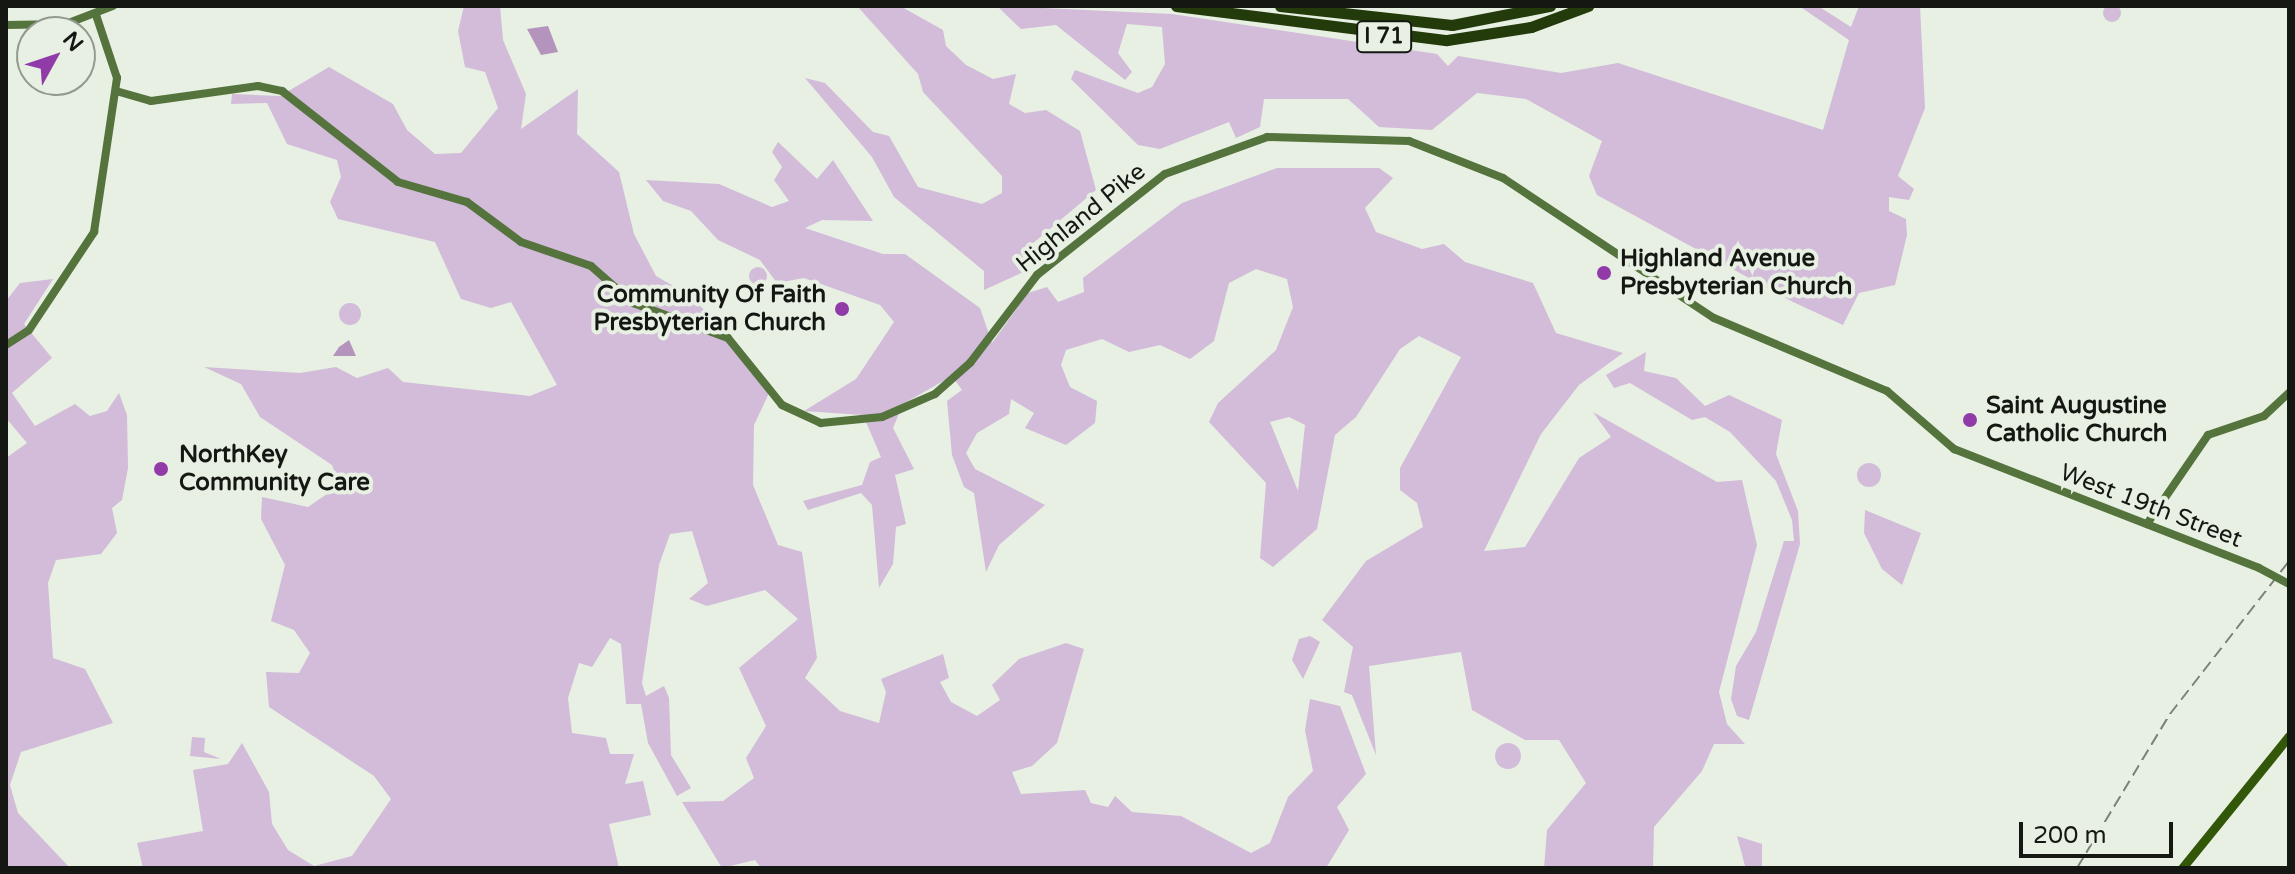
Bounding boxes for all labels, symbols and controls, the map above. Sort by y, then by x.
north arrow [16,16,96,96]
road number: I 71 [1356,19,1412,55]
text: N [57,27,88,57]
street label: Highland Pike [1011,157,1151,279]
place label: Highland Avenue Presbyterian Church [1620,245,1852,301]
marker: Highland Avenue Presbyterian Church [1595,264,1613,282]
place label: Community Of Faith Presbyterian Church [594,281,826,337]
marker: Community Of Faith Presbyterian Church [833,300,851,318]
place label: Saint Augustine Catholic Church [1986,392,2167,448]
marker: Saint Augustine Catholic Church [1961,411,1979,429]
place label: NorthKey Community Care [179,441,370,497]
marker: NorthKey Community Care [150,458,172,480]
street label: West 19th Street [2056,458,2246,554]
scale bar [2023,806,2177,856]
text: 200 m [2033,821,2107,850]

